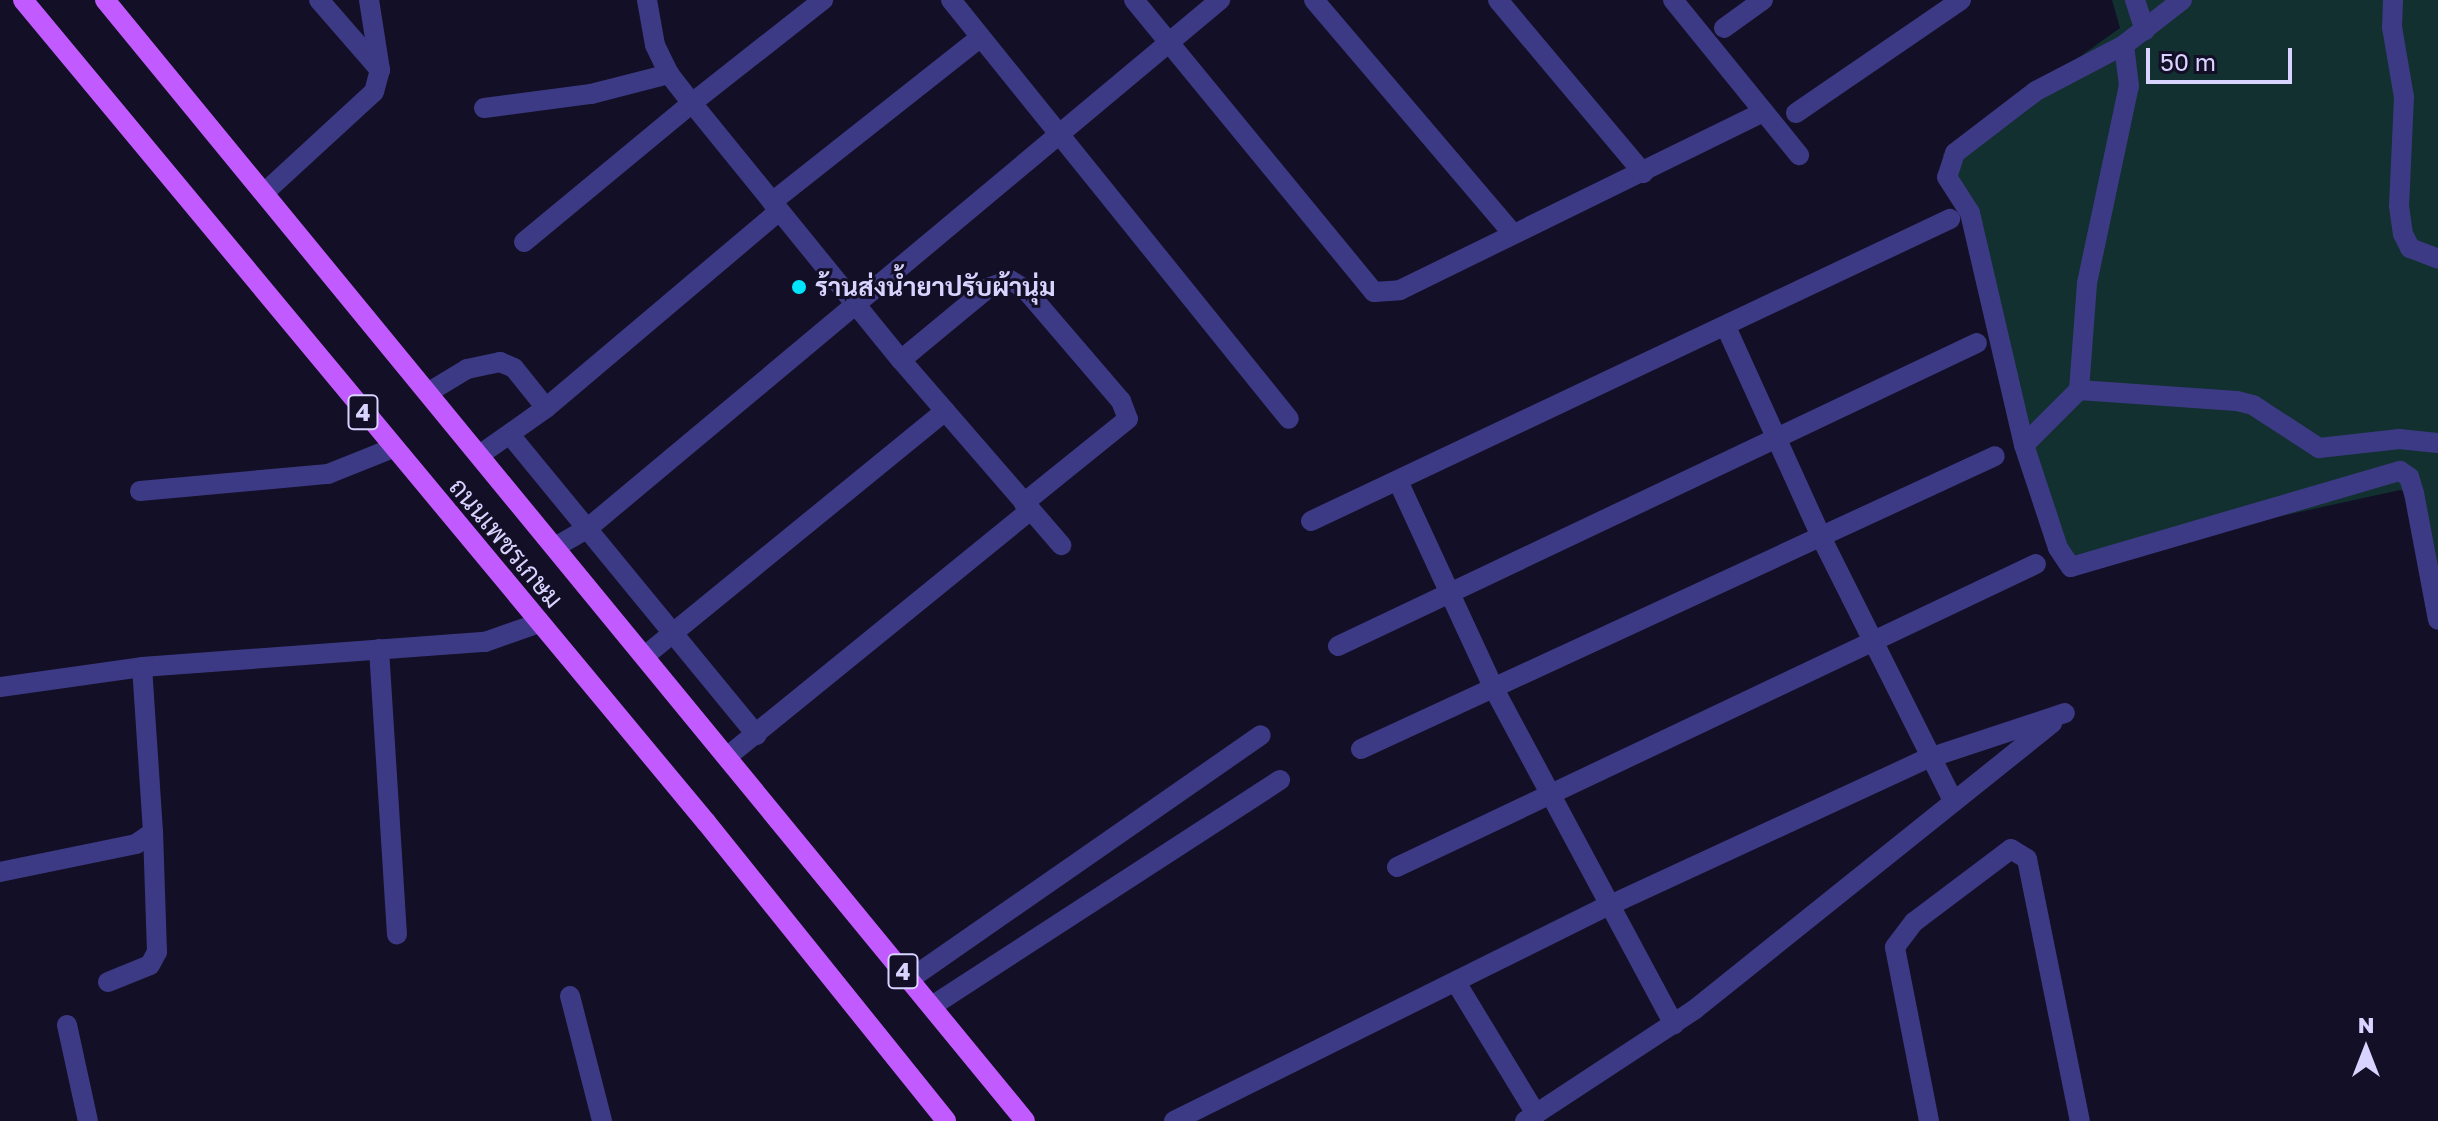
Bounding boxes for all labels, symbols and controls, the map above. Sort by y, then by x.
scale bar [2150,32,2296,82]
text: 50 m [2160,47,2216,76]
place label: ร้านส่งน้ำยาปรับผ้านุ่ม [815,271,1056,303]
marker: ร้านส่งน้ำยาปรับผ้านุ่ม [790,278,808,296]
road number: 4 [347,392,379,432]
street label: ถนนเพชรเกษม [443,472,569,614]
road number: 4 [887,951,919,991]
north arrow [2326,1009,2406,1089]
text: N [2358,1011,2374,1038]

